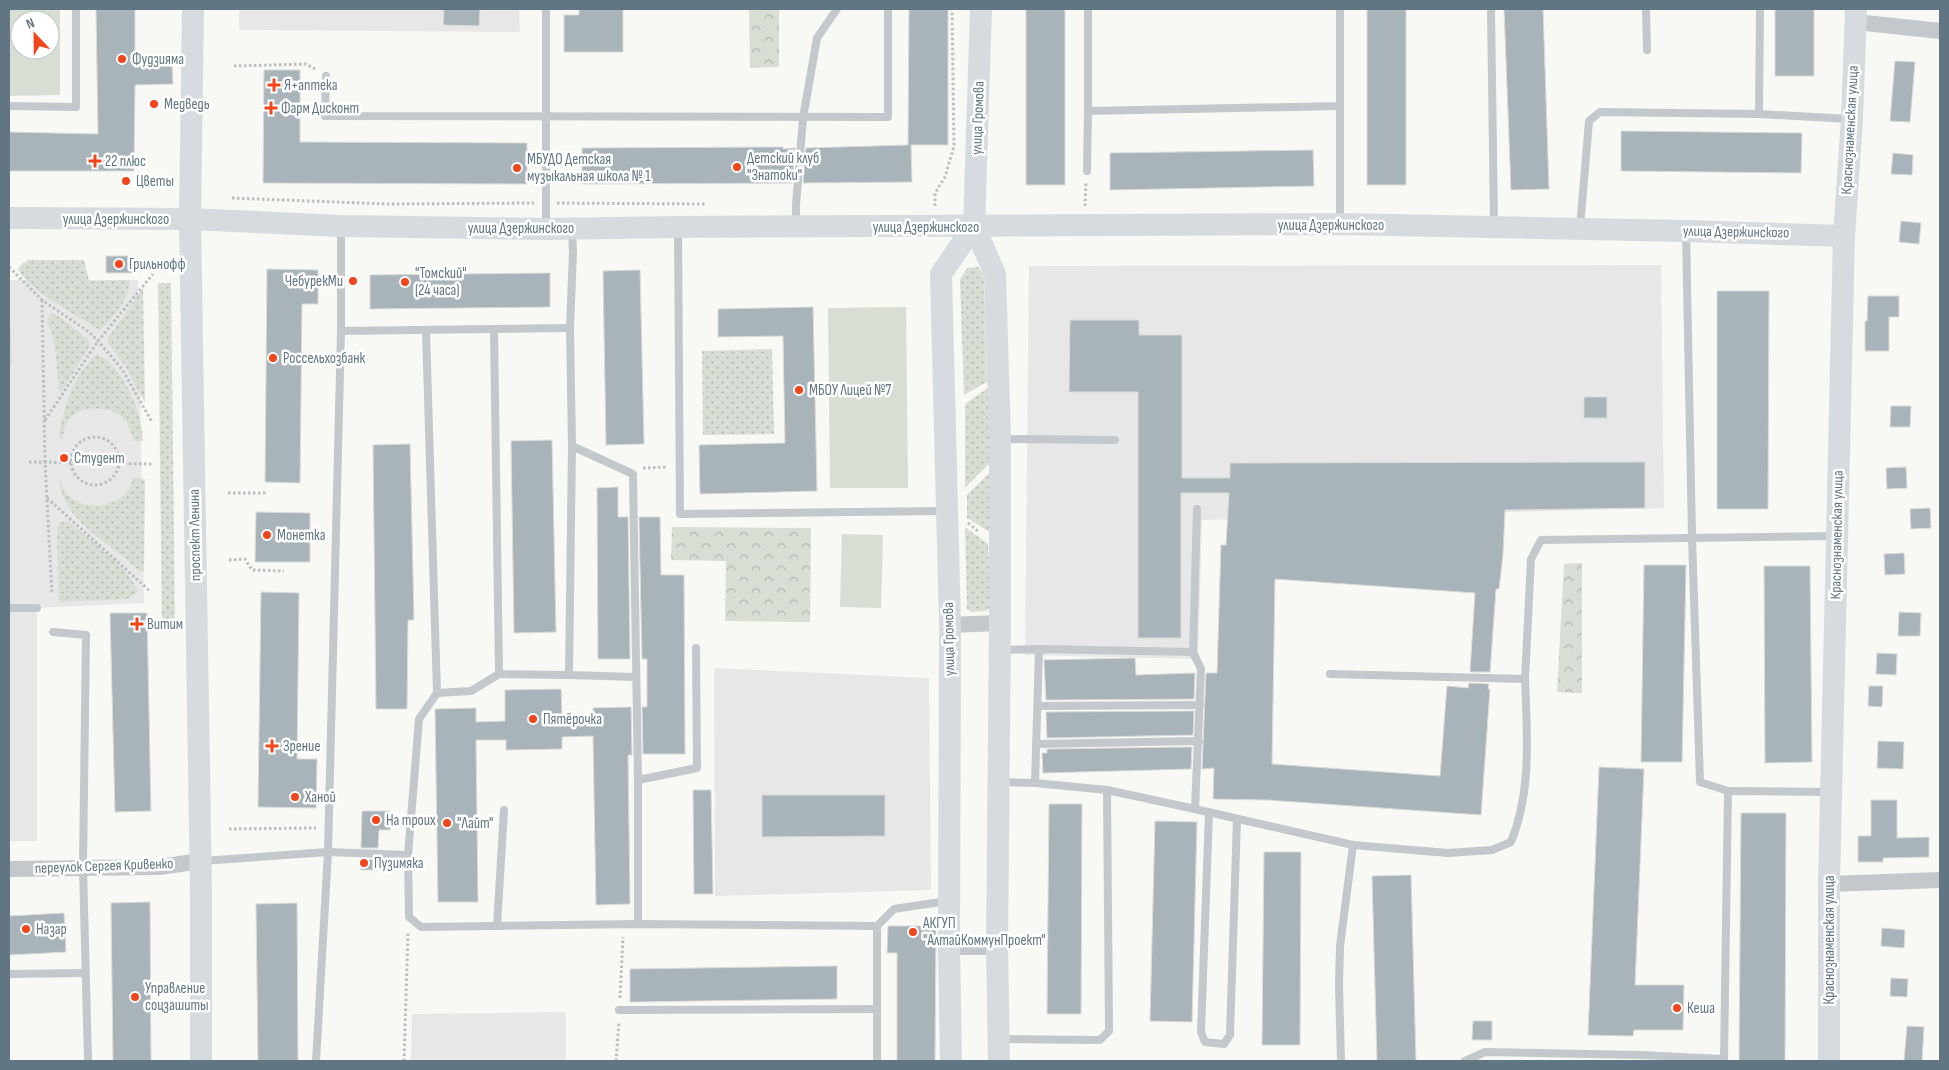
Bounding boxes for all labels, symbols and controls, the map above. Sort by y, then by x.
north arrow [10,10,60,60]
text: N [24,14,37,33]
place label: Фудзияма [132,50,184,69]
marker: Фудзияма [116,53,128,65]
street label: Краснознаменская улица [1837,65,1863,195]
place label: Я+аптека [284,76,338,95]
marker: Я+аптека [268,79,280,91]
street label: улица Громова [967,80,989,155]
place label: Медведь [164,95,210,114]
marker: Медведь [148,98,160,110]
place label: Фарм Дисконт [281,99,359,118]
marker: Фарм Дисконт [265,102,277,114]
place label: Детский клуб "Знатоки" [747,149,819,185]
place label: МБУДО Детская музыкальная школа № 1 [527,150,651,186]
place label: 22 плюс [105,152,146,171]
marker: 22 плюс [89,155,101,167]
marker: Детский клуб "Знатоки" [731,161,743,173]
marker: МБУДО Детская музыкальная школа № 1 [511,162,523,174]
place label: Цветы [136,172,174,191]
marker: Цветы [120,175,132,187]
street label: улица Дзержинского [63,210,169,229]
street label: улица Дзержинского [1278,216,1384,235]
street label: улица Дзержинского [873,218,979,237]
street label: улица Дзержинского [468,219,574,238]
street label: улица Дзержинского [1683,222,1789,242]
place label: Грильнофф [129,255,186,274]
marker: Грильнофф [113,258,125,270]
place label: "Томский" (24 часа) [415,264,467,300]
place label: ЧебурекМи [285,272,343,291]
marker: ЧебурекМи [347,275,359,287]
marker: "Томский" (24 часа) [399,276,411,288]
place label: Россельхозбанк [283,349,366,368]
marker: Россельхозбанк [267,352,279,364]
place label: МБОУ Лицей №7 [809,381,891,400]
marker: МБОУ Лицей №7 [793,384,805,396]
place label: Студент [74,449,125,468]
marker: Студент [58,452,70,464]
street label: Краснознаменская улица [1826,470,1848,600]
street label: проспект Ленина [185,489,205,581]
place label: Монетка [277,526,326,545]
marker: Монетка [261,529,273,541]
street label: улица Громова [939,602,959,676]
place label: Витим [147,615,183,634]
marker: Витим [131,618,143,630]
place label: Пятёрочка [543,710,602,729]
marker: Пятёрочка [527,713,539,725]
place label: Зрение [283,737,320,756]
marker: Зрение [265,739,279,753]
place label: Ханой [304,788,336,807]
marker: Ханой [289,791,301,803]
place label: На троих [386,811,436,830]
marker: На троих [370,814,382,826]
place label: "Лайт" [457,814,493,833]
marker: "Лайт" [441,817,453,829]
street label: переулок Сергея Кривенко [34,854,174,878]
place label: Пузимяка [374,854,424,873]
marker: Пузимяка [358,857,370,869]
street label: Краснознаменская улица [1820,875,1839,1005]
place label: АКГУП "АлтайКоммунПроект" [922,914,1046,950]
place label: Назар [36,920,67,939]
marker: Назар [20,923,32,935]
marker: АКГУП "АлтайКоммунПроект" [907,926,919,938]
place label: Управление соцзашиты [145,979,209,1015]
marker: Управление соцзашиты [129,991,141,1003]
place label: Кеша [1687,999,1715,1018]
marker: Кеша [1671,1002,1683,1014]

